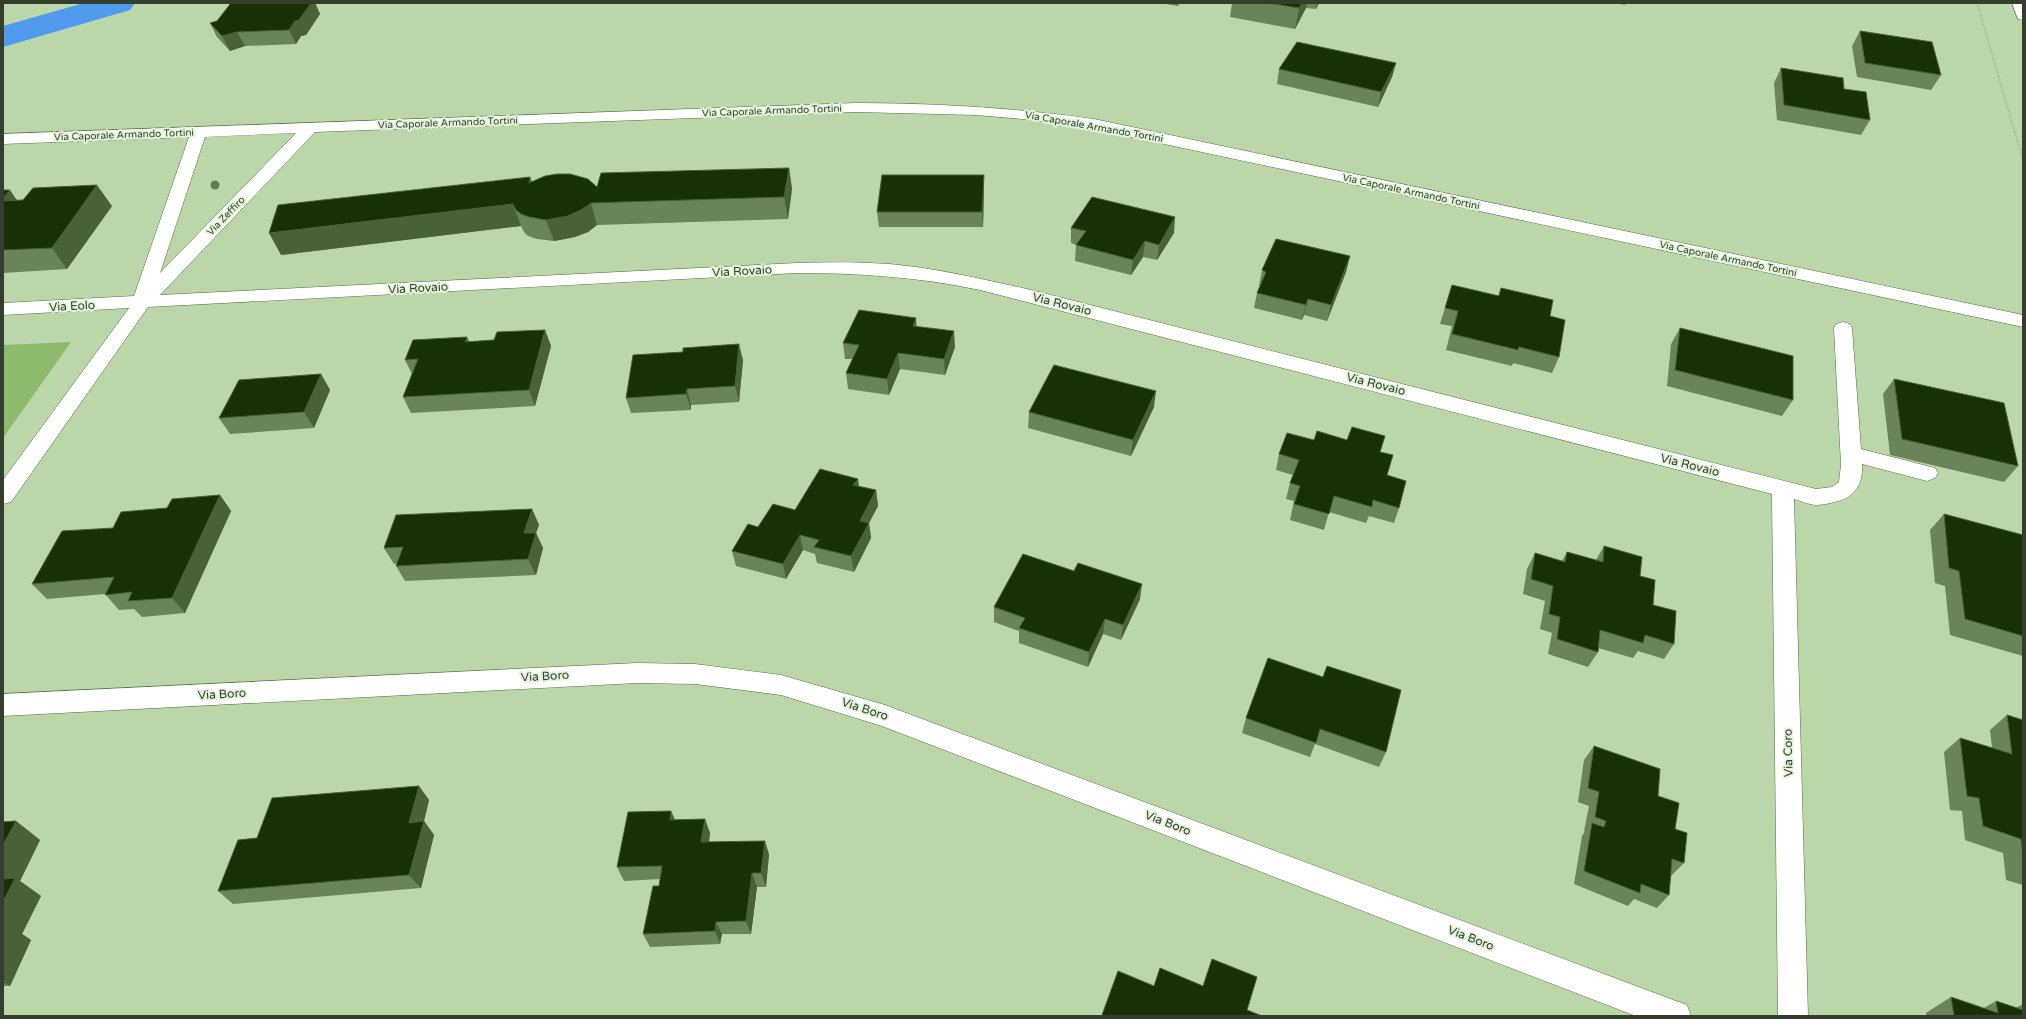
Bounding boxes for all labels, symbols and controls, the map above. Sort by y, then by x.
street label: Via Caporale Armando Tortini [702,103,842,119]
street label: Via Caporale Armando Tortini [1024,109,1164,145]
street label: Via Caporale Armando Tortini [378,115,518,131]
street label: Via Caporale Armando Tortini [54,127,194,143]
street label: Via Caporale Armando Tortini [1341,172,1481,212]
street label: Via Zeffiro [204,194,248,238]
street label: Via Caporale Armando Tortini [1658,239,1798,279]
street label: Via Rovaio [712,262,772,280]
street label: Via Rovaio [388,279,448,297]
street label: Via Rovaio [1031,290,1093,318]
street label: Via Eolo [49,298,95,314]
street label: Via Rovaio [1345,370,1407,398]
street label: Via Rovaio [1659,451,1721,479]
street label: Via Boro [521,668,569,684]
street label: Via Boro [198,686,246,702]
street label: Via Boro [840,695,890,723]
street label: Via Coro [1781,729,1795,777]
street label: Via Boro [1143,808,1193,838]
street label: Via Boro [1446,923,1496,953]

